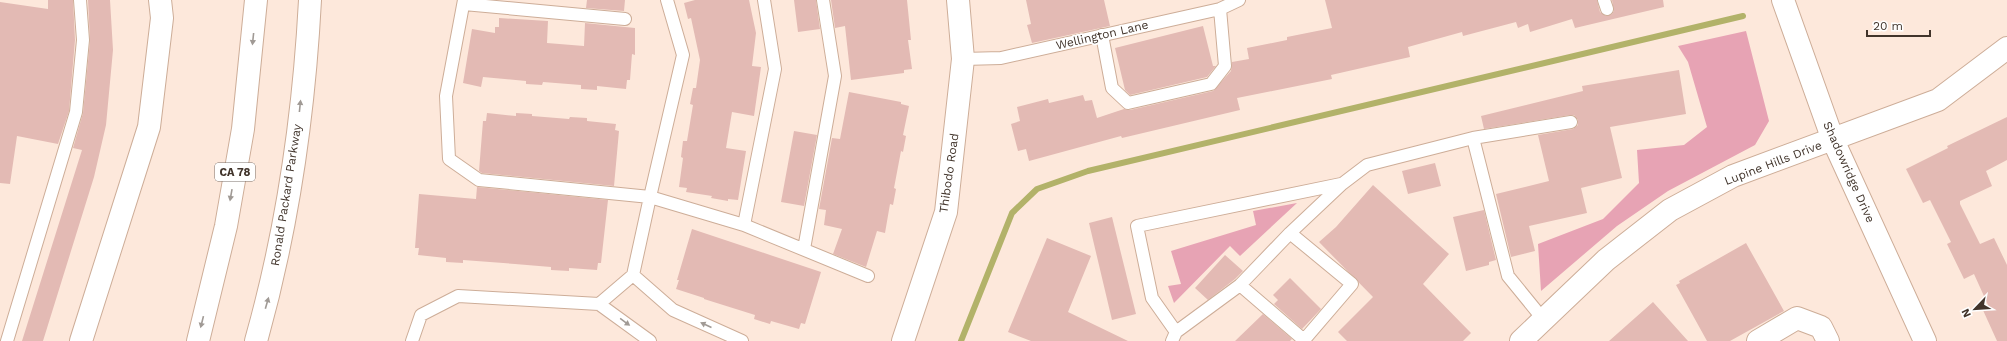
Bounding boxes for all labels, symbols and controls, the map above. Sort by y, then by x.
scale bar [1867,12,1930,38]
street label: Wellington Lane [1054,18,1150,52]
text: 20 m [1873,19,1903,33]
one-way arrow [249,33,256,45]
one-way arrow [297,100,303,112]
street label: Shadowridge Drive [1820,119,1878,225]
street label: Ronald Packard Parkway [268,122,304,267]
street label: Thibodo Road [936,132,962,214]
street label: Lupine Hills Drive [1722,138,1824,188]
road number: CA 78 [215,163,255,181]
one-way arrow [228,189,234,201]
north arrow [1955,289,1995,329]
one-way arrow [264,297,270,309]
text: N [1959,307,1974,319]
one-way arrow [199,316,205,328]
one-way arrow [619,318,630,327]
one-way arrow [701,322,712,328]

